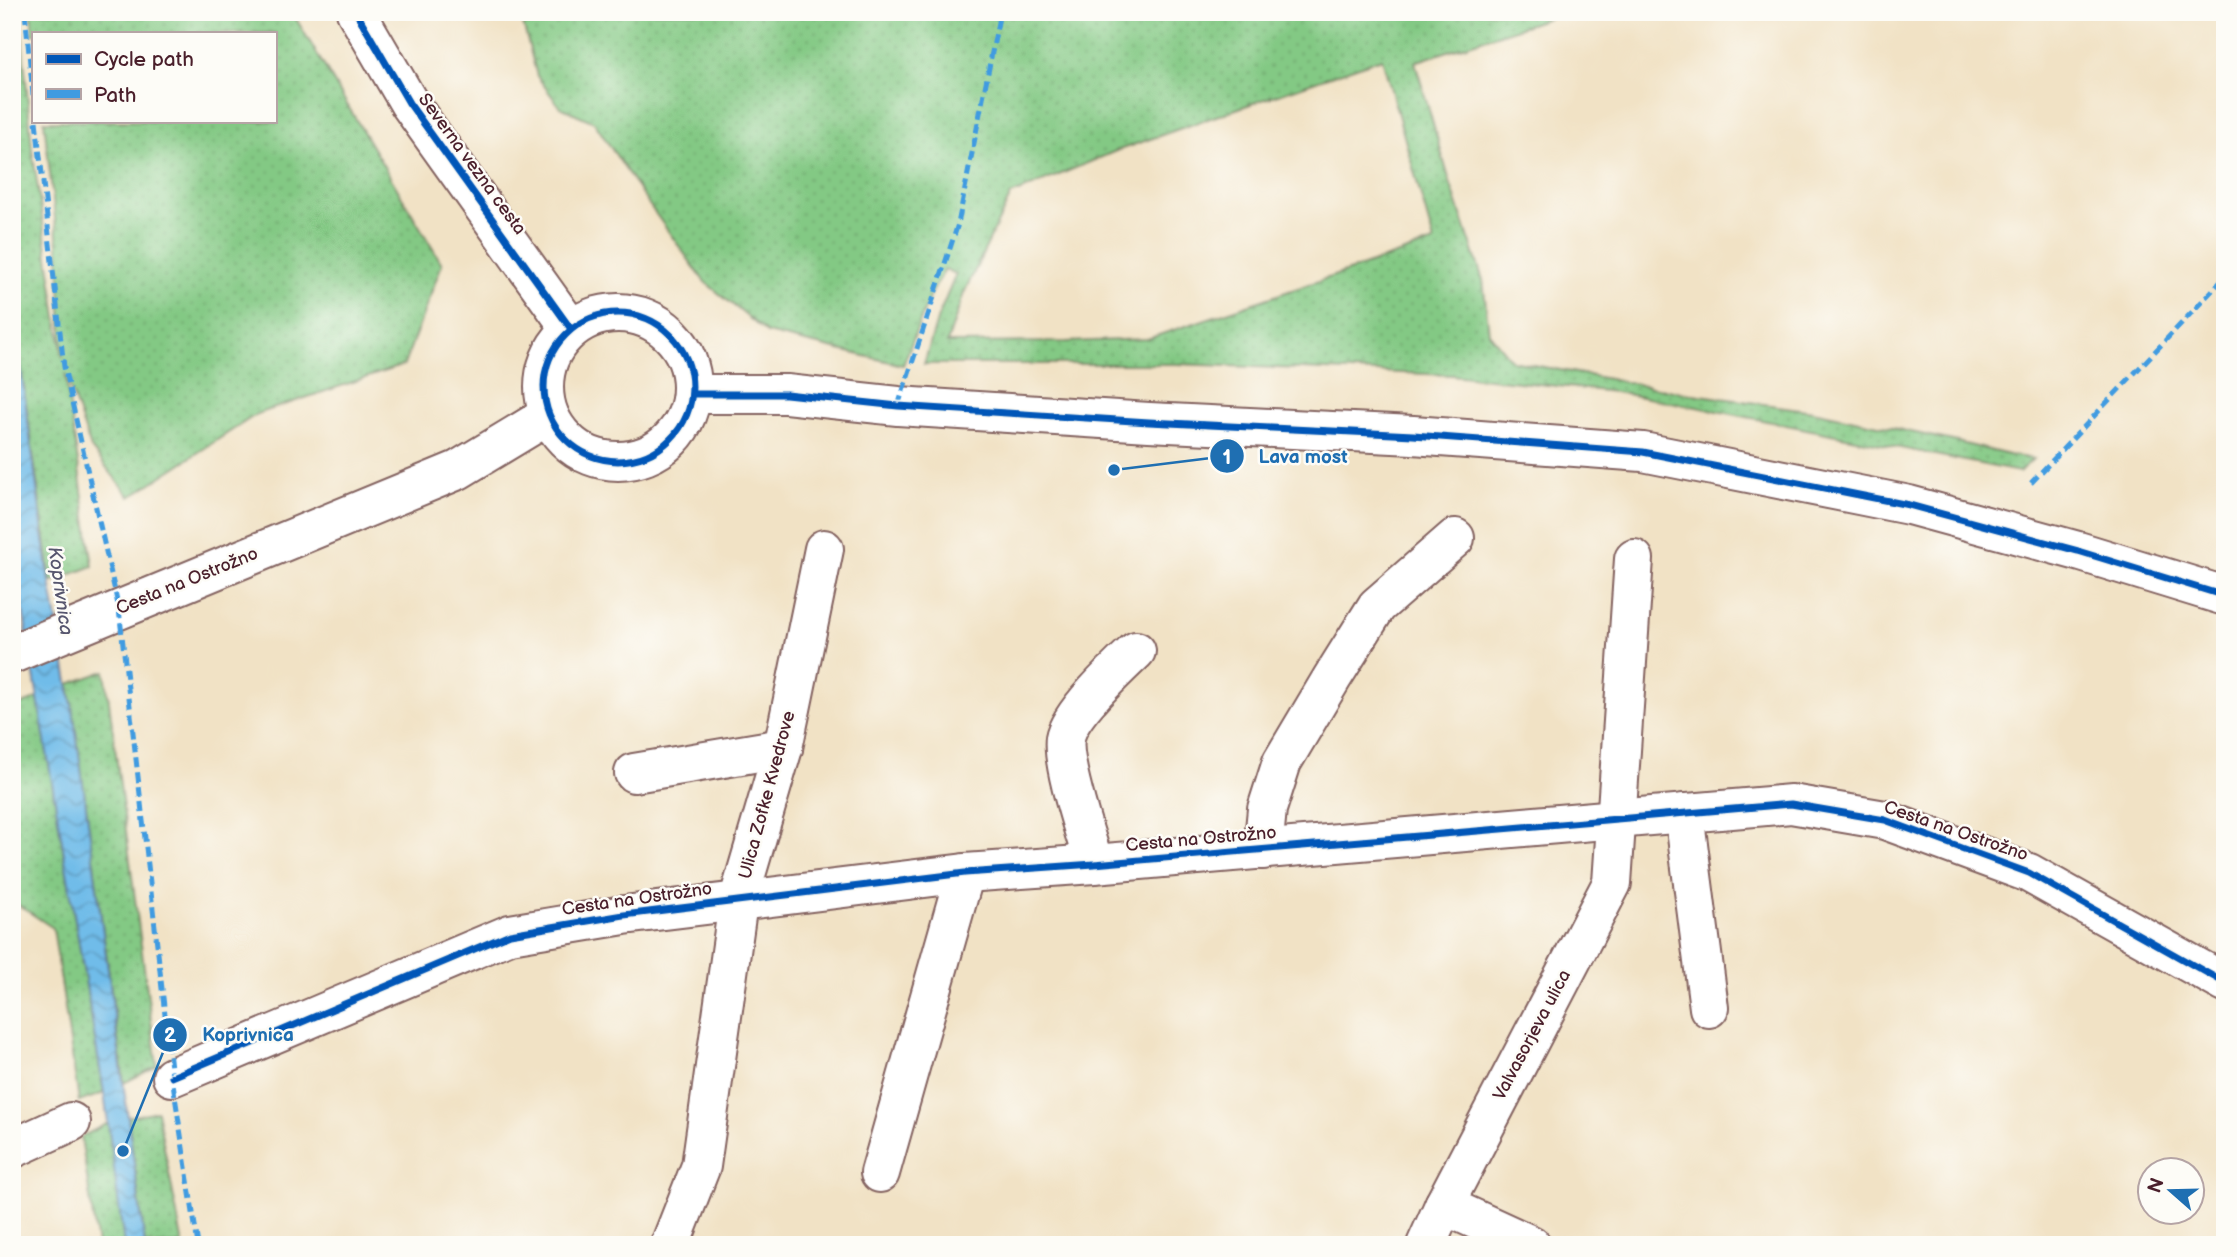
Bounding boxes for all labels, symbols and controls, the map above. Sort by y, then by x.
legend [32,32,276,122]
text: Cycle path [94,47,194,72]
text: Path [94,83,136,108]
street label: Severna vezna cesta [414,89,530,239]
callout: Lava most [1210,436,1362,476]
text: 1 [1223,445,1231,470]
text: Lava most [1259,446,1348,469]
street label: Cesta na Ostrožno [113,543,261,619]
water label: Koprivnica [42,545,78,637]
street label: Ulica Zofke Kvedrove [734,708,800,881]
street label: Cesta na Ostrožno [1881,796,2031,866]
street label: Cesta na Ostrožno [1125,822,1277,856]
street label: Cesta na Ostrožno [561,878,713,920]
street label: Valvasorjeva ulica [1489,966,1575,1104]
callout: Koprivnica [153,1015,308,1055]
text: 2 [164,1023,177,1048]
text: Koprivnica [202,1024,294,1047]
north arrow [2136,1156,2206,1226]
text: N [2143,1175,2170,1196]

